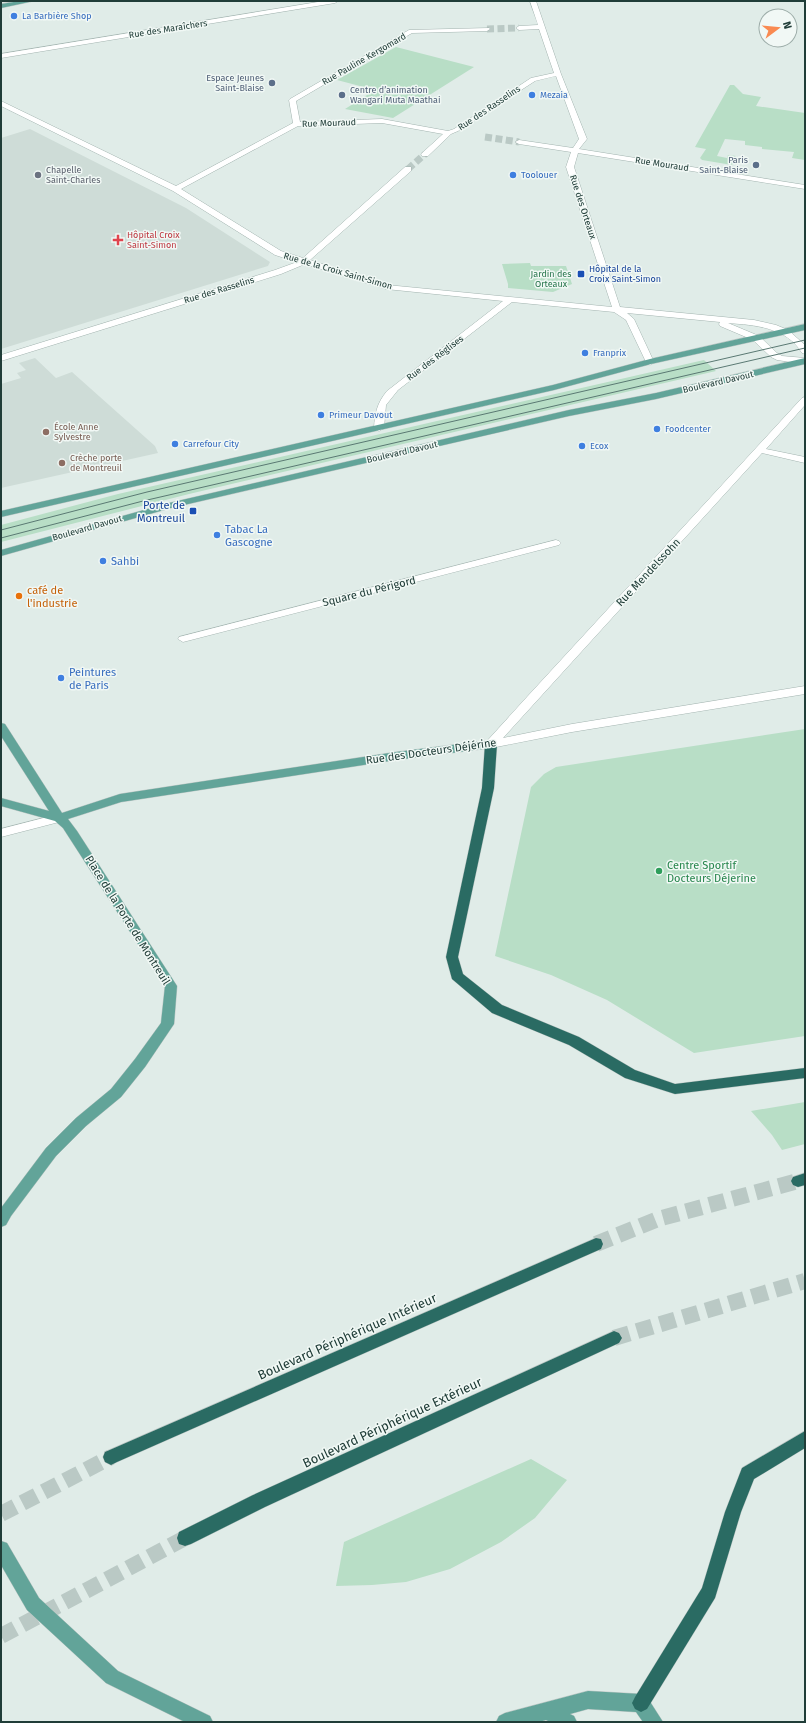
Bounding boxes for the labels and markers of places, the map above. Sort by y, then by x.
marker: La Barbière Shop [9,11,19,21]
place label: La Barbière Shop [22,11,92,21]
place label: Espace Jeunes Saint-Blaise [206,73,264,93]
marker: Espace Jeunes Saint-Blaise [267,78,277,88]
place label: Centre d’animation Wangari Muta Maathai [350,85,441,105]
marker: Centre d’animation Wangari Muta Maathai [337,90,347,100]
marker: Mezaia [527,90,537,100]
place label: Mezaia [540,90,568,100]
place label: Paris Saint-Blaise [699,155,748,175]
marker: Paris Saint-Blaise [751,160,761,170]
place label: Chapelle Saint-Charles [46,165,100,185]
marker: Chapelle Saint-Charles [33,170,43,180]
marker: Toolouer [508,170,518,180]
place label: Toolouer [521,170,558,180]
place label: Hôpital Croix Saint-Simon [127,230,180,250]
marker: Hôpital Croix Saint-Simon [112,234,124,246]
place label: Hôpital de la Croix Saint-Simon [589,264,661,284]
marker: Hôpital de la Croix Saint-Simon [576,269,586,279]
marker: Franprix [580,348,590,358]
place label: Franprix [593,348,627,358]
marker: Primeur Davout [316,410,326,420]
place label: Primeur Davout [329,410,393,420]
place label: École Anne Sylvestre [54,421,99,442]
marker: Foodcenter [652,424,662,434]
place label: Foodcenter [665,424,711,434]
marker: École Anne Sylvestre [41,427,51,437]
marker: Carrefour City [170,439,180,449]
place label: Carrefour City [183,439,239,449]
marker: Ecox [577,441,587,451]
place label: Ecox [590,441,609,451]
place label: Crèche porte de Montreuil [70,453,122,473]
marker: Crèche porte de Montreuil [57,458,67,468]
place label: Porte de Montreuil [137,499,185,525]
marker: Porte de Montreuil [188,506,198,516]
place label: Tabac La Gascogne [225,523,273,549]
marker: Tabac La Gascogne [212,530,222,540]
place label: Sahbi [111,555,139,568]
marker: Sahbi [98,556,108,566]
place label: café de l'industrie [27,584,77,610]
marker: café de l'industrie [14,591,24,601]
place label: Peintures de Paris [69,666,116,692]
marker: Peintures de Paris [56,673,66,683]
place label: Centre Sportif Docteurs Déjerine [667,859,756,885]
marker: Centre Sportif Docteurs Déjerine [654,866,664,876]

